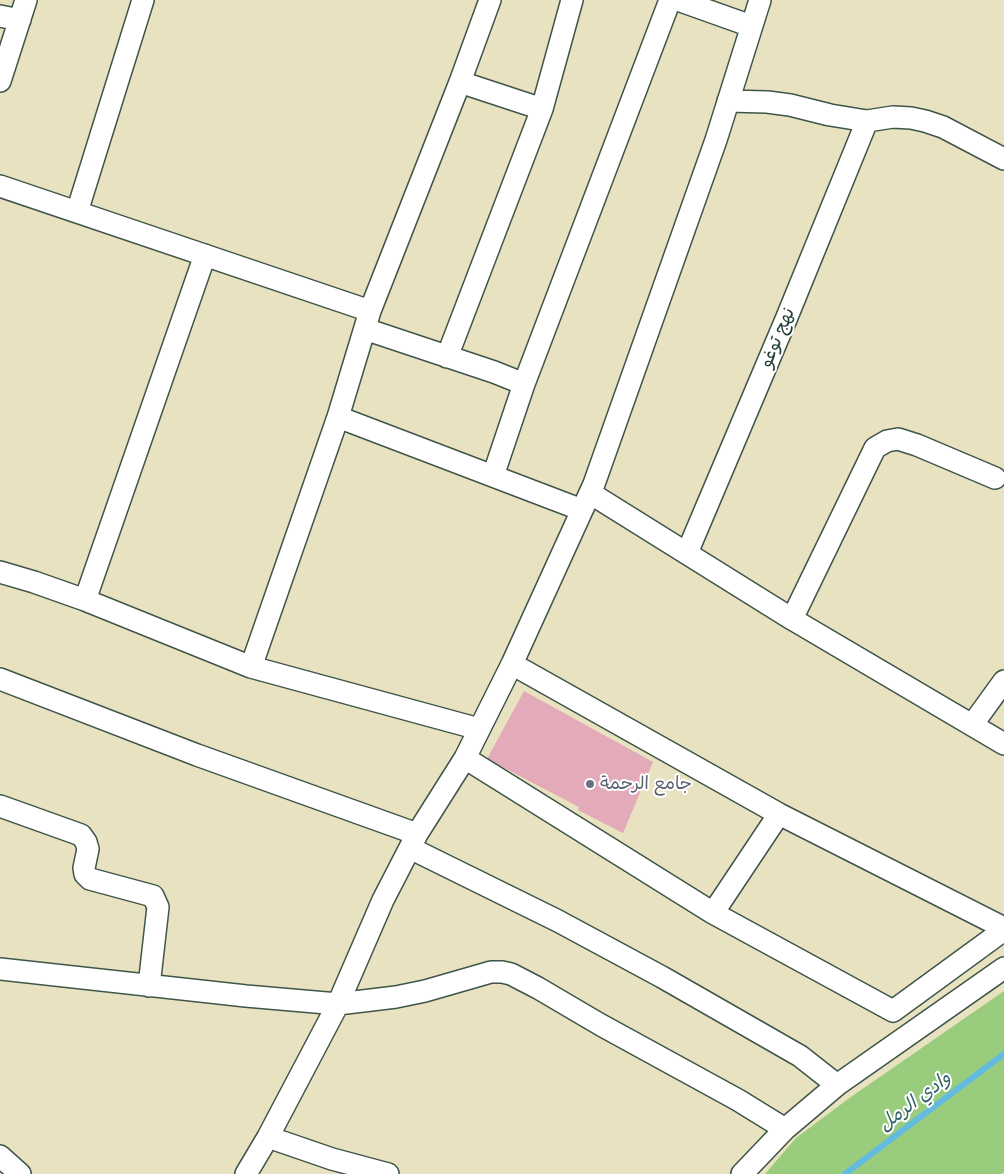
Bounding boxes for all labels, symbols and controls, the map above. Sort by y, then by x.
street label: نهج توغو [756,305,800,371]
place label: جامع الرحمة [600,773,692,795]
marker: جامع الرحمة [584,778,596,790]
water label: وادي الرمل [874,1067,956,1137]

